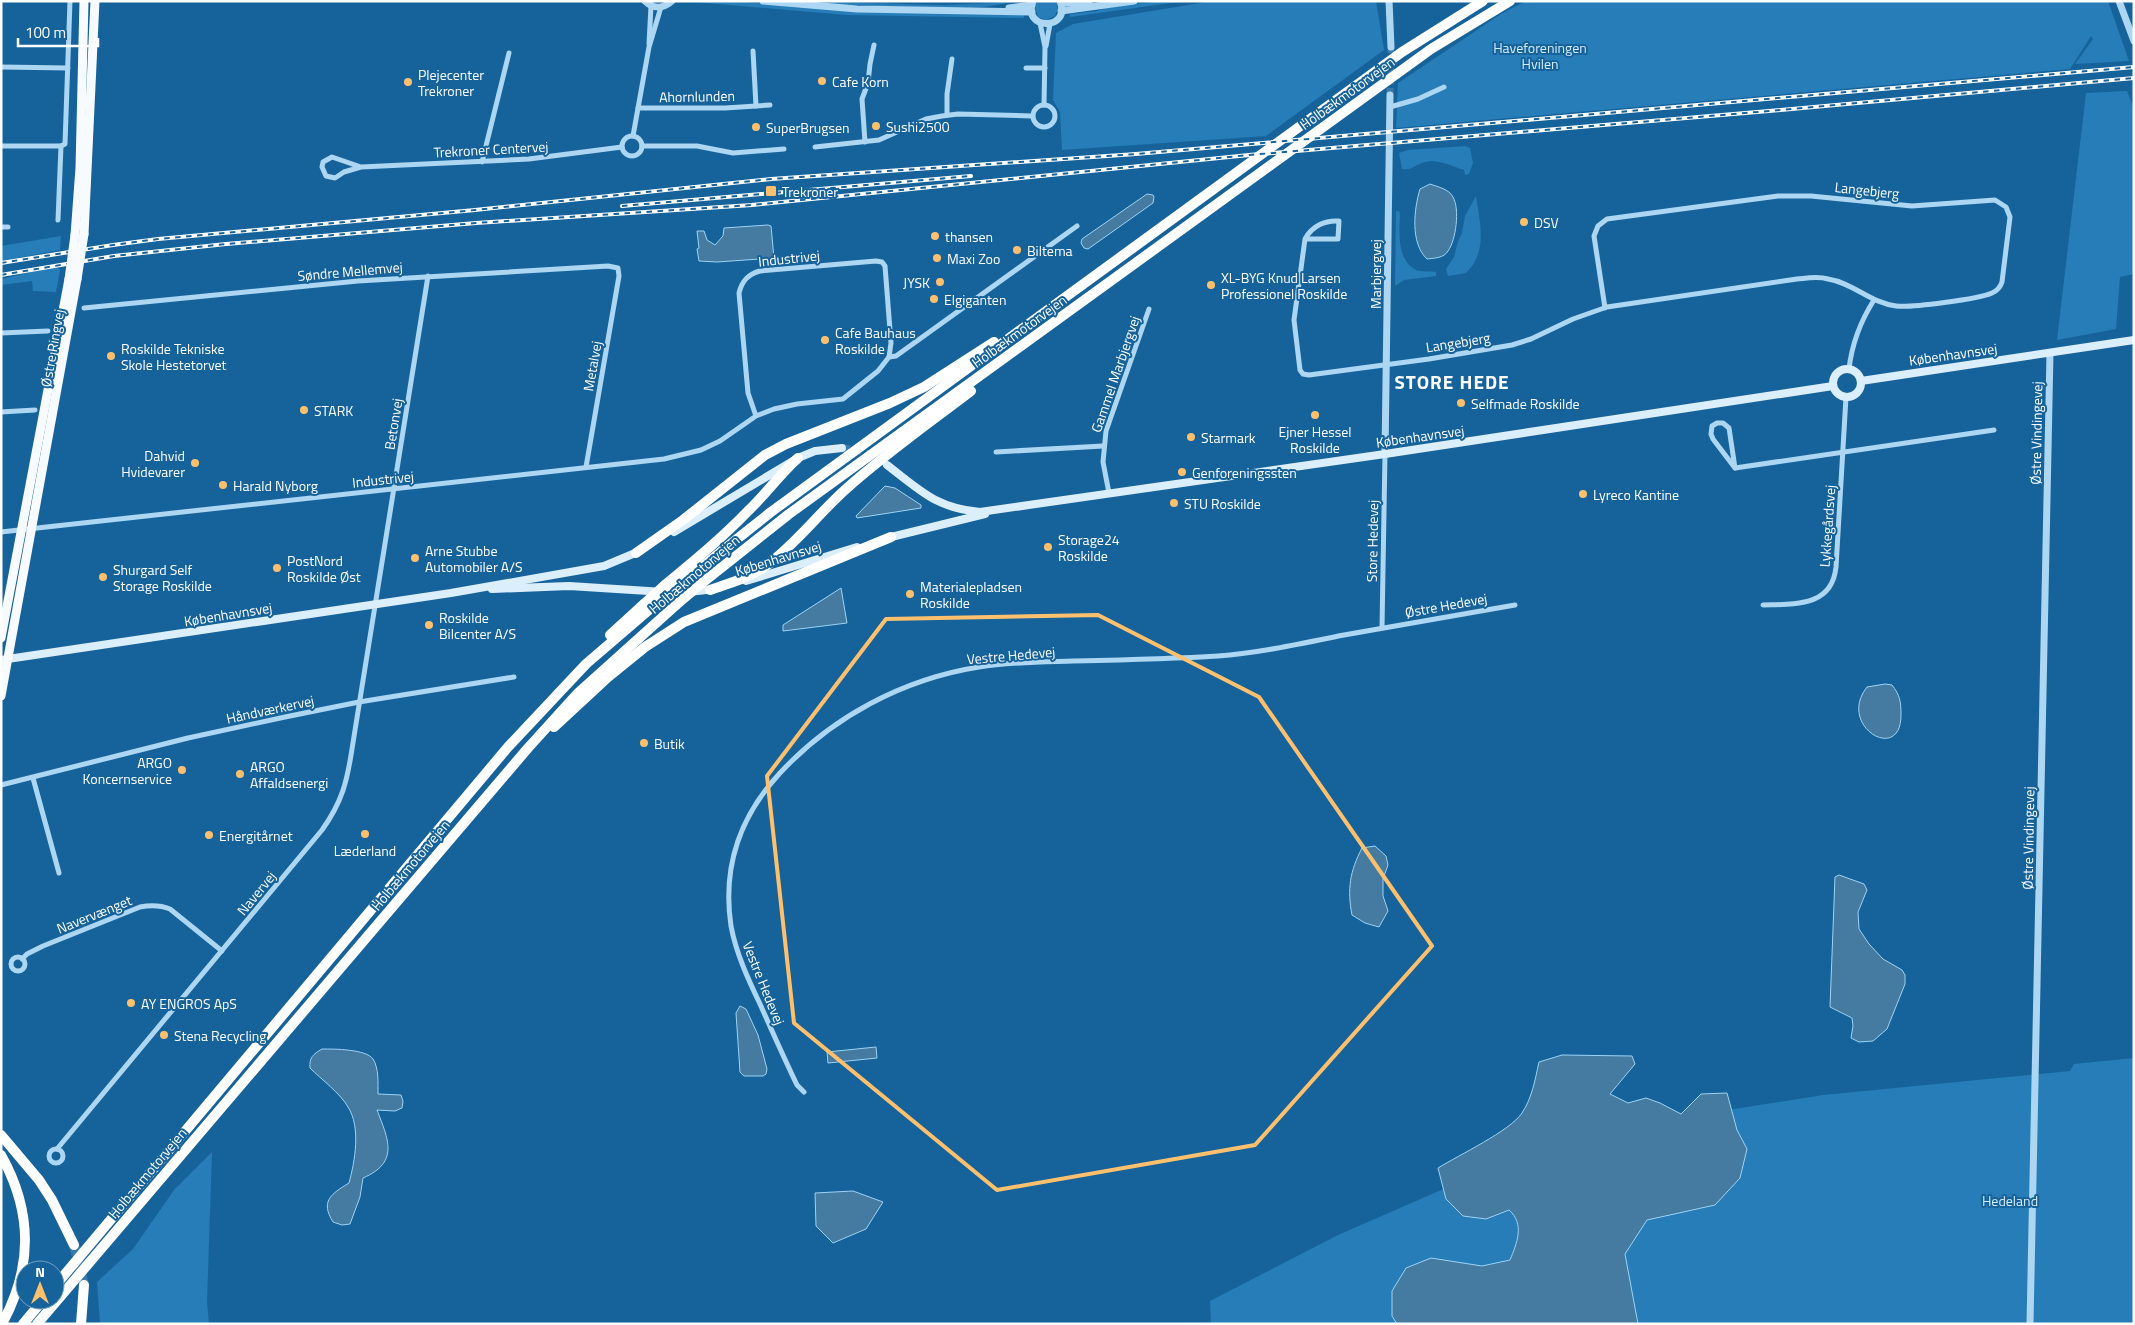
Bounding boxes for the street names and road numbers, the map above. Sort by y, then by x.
street label: Holbækmotorvejen [1295,51,1399,135]
street label: Ahornlunden [659,85,735,107]
street label: Trekroner Centervej [433,136,549,162]
street label: Langebjerg [1834,176,1900,204]
street label: Marbjergvej [1365,239,1386,309]
street label: Industrivej [757,244,821,272]
street label: Søndre Mellemvej [297,256,403,286]
street label: Holbækmotorvejen [967,289,1071,373]
street label: Østre Ringvej [35,307,69,389]
street label: Gammel Marbjergvej [1085,313,1145,435]
street label: Langebjerg [1424,327,1492,357]
street label: Københavnsvej [1907,337,1999,371]
street label: Metalvej [577,339,607,393]
street label: Østre Vindingevej [2025,381,2047,485]
street label: Betonvej [379,397,407,451]
street label: Københavnsvej [1374,419,1466,453]
street label: Industrivej [351,465,415,493]
street label: Lykkegårdsvej [1814,484,1840,568]
street label: Store Hedevej [1361,500,1383,582]
street label: Holbækmotorvejen [644,530,744,618]
street label: Københavnsvej [732,535,824,581]
street label: Østre Hedevej [1403,587,1489,623]
street label: Københavnsvej [182,597,274,631]
street label: Vestre Hedevej [966,641,1056,669]
street label: Håndværkervej [224,689,316,729]
street label: Østre Vindingevej [2017,786,2039,890]
street label: Holbækmotorvejen [366,815,454,915]
street label: Navervej [232,866,280,920]
street label: Navervænget [53,889,135,939]
street label: Vestre Hedevej [738,938,790,1028]
street label: Holbækmotorvejen [103,1123,191,1223]

